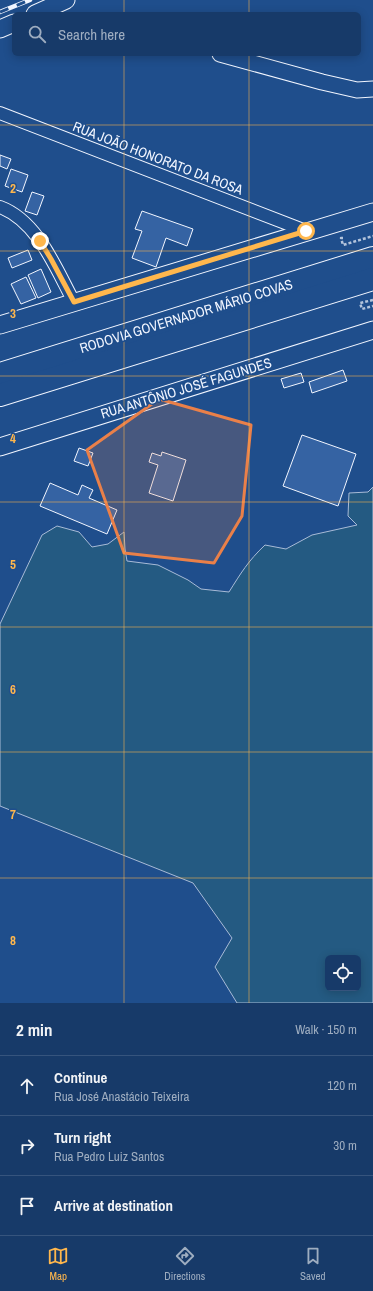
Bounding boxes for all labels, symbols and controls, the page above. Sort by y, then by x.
search box [12,12,361,56]
icon: search [26,23,48,45]
text: Search here [58,24,125,45]
street label: RUA JOÃO HONORATO DA ROSA [70,117,246,199]
text: 2 [10,180,16,197]
route start [297,222,315,240]
route end [31,232,49,250]
street label: RODOVIA GOVERNADOR MÁRIO COVAS [77,275,295,357]
text: 3 [10,305,16,322]
street label: RUA ANTÔNIO JOSÉ FAGUNDES [98,353,274,423]
text: 4 [10,430,16,447]
text: 5 [10,556,16,573]
text: 6 [10,681,16,698]
text: 7 [10,806,16,823]
text: 8 [10,932,16,949]
map controls [325,955,361,991]
button: locate [325,955,361,991]
text: 2 min [16,1018,52,1041]
text: Walk · 150 m [295,1021,357,1038]
text: Continue [54,1067,107,1088]
icon: ahead [16,1075,38,1097]
text: 120 m [327,1077,357,1094]
text: Rua José Anastácio Teixeira [54,1088,190,1105]
text: Turn right [54,1127,111,1148]
icon: right [16,1135,38,1157]
text: 30 m [333,1137,357,1154]
text: Rua Pedro Luiz Santos [54,1148,164,1165]
icon: arrive [16,1195,38,1217]
text: Arrive at destination [54,1195,173,1216]
tab: Map [47,1245,69,1283]
tab: Directions [164,1245,205,1283]
tab: Saved [300,1245,326,1283]

